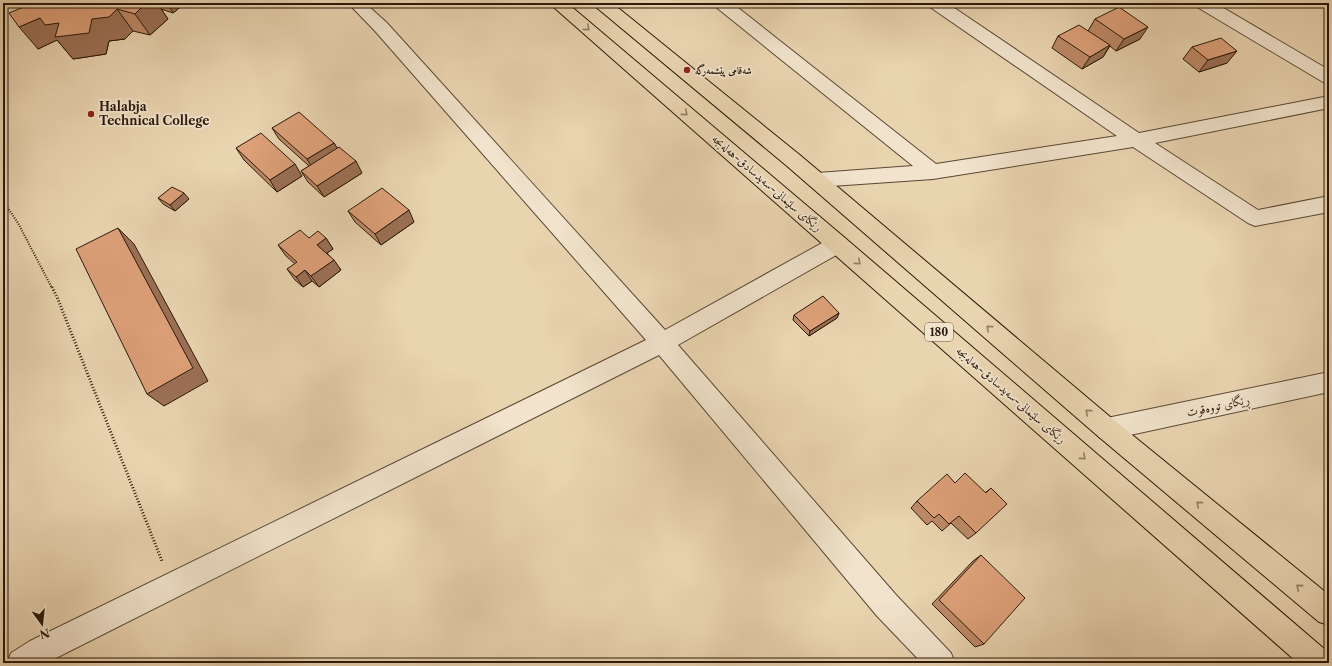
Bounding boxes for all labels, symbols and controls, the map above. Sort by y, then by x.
one-way arrow [582,24,589,31]
place label: شەقامی پێشمەرگە [695,63,752,78]
marker: شەقامی پێشمەرگە [682,65,692,75]
place label: Halabja Technical College [99,99,209,128]
one-way arrow [681,108,688,115]
marker: Halabja Technical College [86,109,96,119]
street label: رێگای سلێمانی-سەیدسادق-هەلەبجە [709,131,826,235]
one-way arrow [853,257,861,264]
road number: 180 [925,323,953,341]
one-way arrow [986,325,994,332]
street label: رێگای سلێمانی-سەیدسادق-هەلەبجە [953,343,1070,447]
street label: ڕێگای تووەقوت [1185,391,1252,422]
one-way arrow [1085,410,1093,417]
one-way arrow [1078,453,1086,460]
one-way arrow [1196,502,1203,509]
one-way arrow [1296,584,1304,591]
north arrow [22,604,62,644]
text: N [38,626,51,642]

